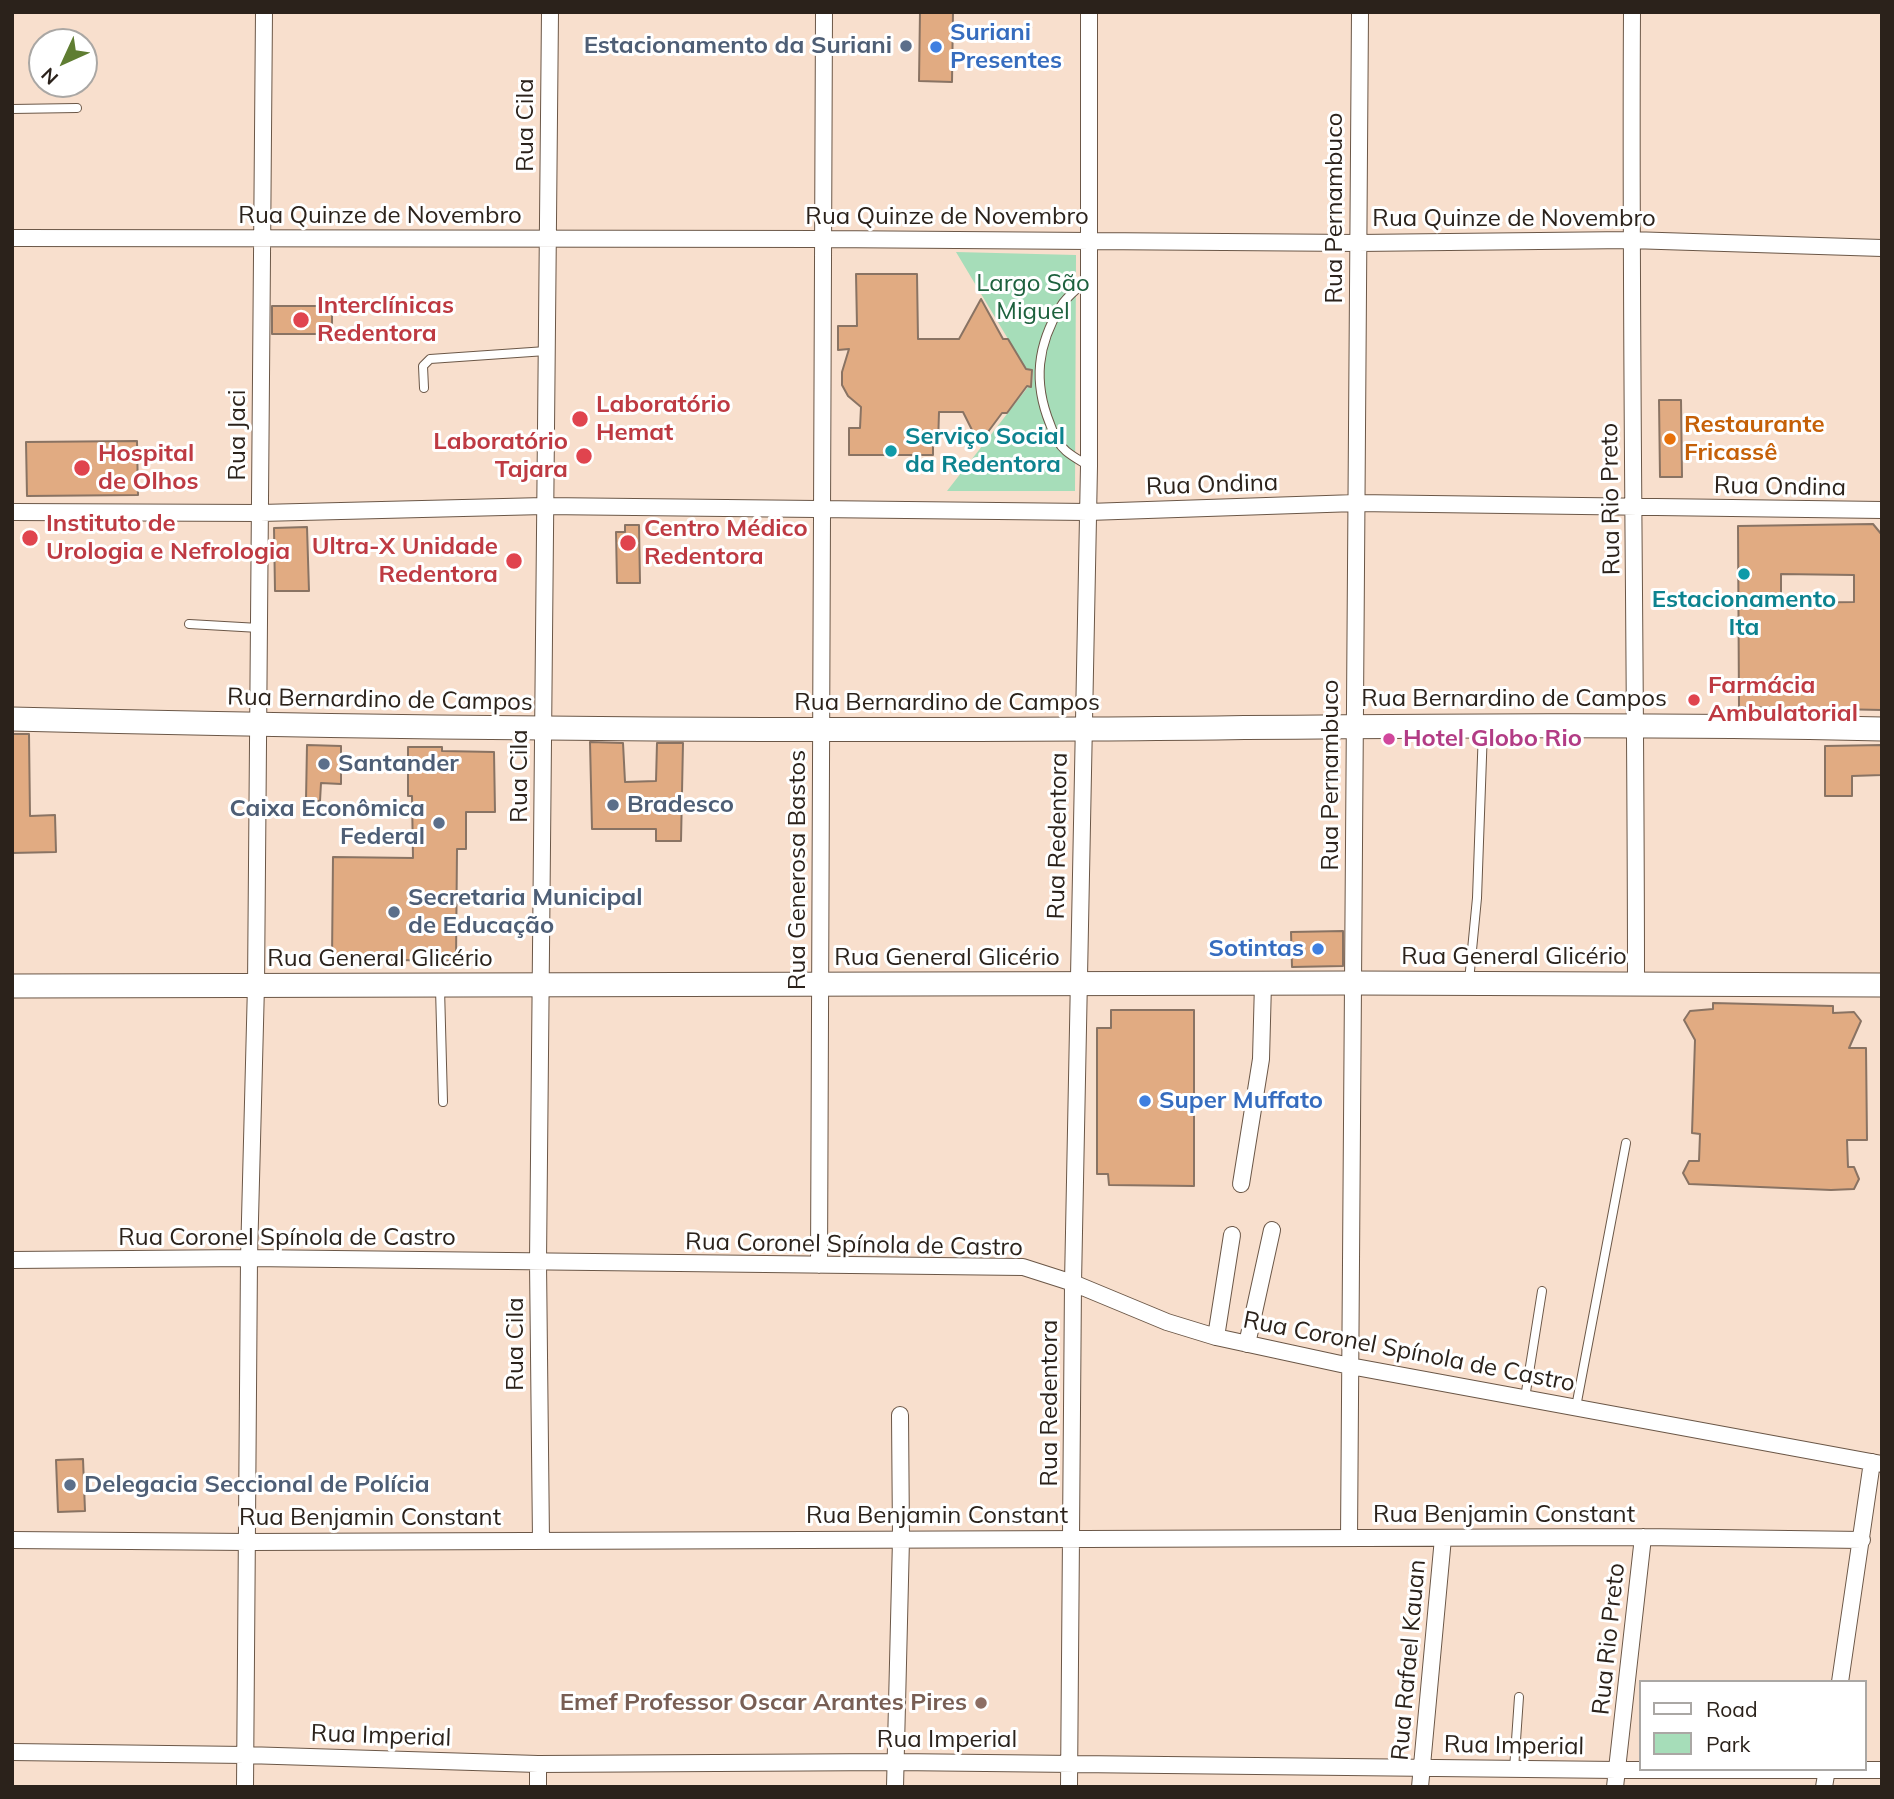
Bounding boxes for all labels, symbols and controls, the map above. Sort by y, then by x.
place label: Suriani Presentes [950,19,1062,75]
north arrow [28,28,98,98]
place label: Estacionamento da Suriani [584,32,892,60]
marker: Estacionamento da Suriani [898,38,914,54]
marker: Suriani Presentes [928,39,944,55]
text: N [36,63,63,90]
street label: Rua Cila [512,78,540,172]
street label: Rua Pernambuco [1321,112,1349,304]
street label: Rua Quinze de Novembro [238,202,522,230]
street label: Rua Quinze de Novembro [805,203,1089,231]
street label: Rua Quinze de Novembro [1372,205,1656,233]
park label: Largo São Miguel [976,270,1090,326]
place label: Interclínicas Redentora [317,292,454,348]
marker: Interclínicas Redentora [291,310,311,330]
street label: Rua Jaci [224,389,252,481]
place label: Laboratório Hemat [596,391,731,447]
marker: Laboratório Hemat [570,409,590,429]
place label: Restaurante Fricassê [1684,411,1825,467]
place label: Serviço Social da Redentora [905,423,1065,479]
street label: Rua Rio Preto [1595,423,1627,575]
place label: Laboratório Tajara [433,428,568,484]
marker: Restaurante Fricassê [1662,431,1678,447]
place label: Hospital de Olhos [98,440,198,496]
marker: Serviço Social da Redentora [883,443,899,459]
marker: Laboratório Tajara [574,446,594,466]
marker: Hospital de Olhos [72,458,92,478]
street label: Rua Ondina [1145,468,1279,502]
street label: Rua Ondina [1714,471,1846,503]
place label: Instituto de Urologia e Nefrologia [46,510,290,566]
place label: Centro Médico Redentora [644,515,808,571]
marker: Instituto de Urologia e Nefrologia [20,528,40,548]
place label: Ultra-X Unidade Redentora [312,533,498,589]
marker: Centro Médico Redentora [618,533,638,553]
marker: Ultra-X Unidade Redentora [504,551,524,571]
marker: Estacionamento Ita [1736,566,1752,582]
place label: Estacionamento Ita [1652,586,1836,642]
place label: Farmácia Ambulatorial [1708,672,1858,728]
street label: Rua Pernambuco [1317,679,1345,871]
street label: Rua Bernardino de Campos [227,683,533,717]
street label: Rua Bernardino de Campos [1361,685,1667,713]
street label: Rua Bernardino de Campos [794,689,1100,717]
marker: Farmácia Ambulatorial [1686,692,1702,708]
place label: Hotel Globo Rio [1403,725,1582,753]
street label: Rua Cila [506,729,534,823]
marker: Hotel Globo Rio [1381,731,1397,747]
place label: Santander [338,750,459,778]
street label: Rua Generosa Bastos [784,750,812,990]
street label: Rua Redentora [1042,752,1074,920]
marker: Santander [316,756,332,772]
place label: Bradesco [627,791,734,819]
place label: Caixa Econômica Federal [230,795,425,851]
marker: Bradesco [605,797,621,813]
marker: Caixa Econômica Federal [431,815,447,831]
place label: Secretaria Municipal de Educação [408,884,643,940]
marker: Secretaria Municipal de Educação [386,904,402,920]
place label: Sotintas [1209,935,1304,963]
marker: Sotintas [1310,941,1326,957]
street label: Rua General Glicério [1401,943,1627,971]
street label: Rua General Glicério [834,944,1060,972]
street label: Rua General Glicério [267,945,493,973]
place label: Super Muffato [1159,1087,1323,1115]
marker: Super Muffato [1137,1093,1153,1109]
street label: Rua Coronel Spínola de Castro [118,1224,456,1252]
street label: Rua Coronel Spínola de Castro [685,1228,1023,1262]
street label: Rua Cila [502,1297,530,1391]
street label: Rua Coronel Spínola de Castro [1241,1306,1577,1398]
street label: Rua Redentora [1036,1319,1064,1487]
place label: Delegacia Seccional de Polícia [84,1471,430,1499]
marker: Delegacia Seccional de Polícia [62,1477,78,1493]
street label: Rua Benjamin Constant [1373,1501,1635,1529]
street label: Rua Benjamin Constant [806,1502,1068,1530]
street label: Rua Benjamin Constant [239,1504,501,1532]
street label: Rua Rafael Kauan [1386,1558,1432,1762]
street label: Rua Rio Preto [1587,1562,1631,1716]
legend [1638,1680,1866,1771]
place label: Emef Professor Oscar Arantes Pires [560,1689,967,1717]
marker: Emef Professor Oscar Arantes Pires [973,1695,989,1711]
text: Road [1706,1696,1757,1722]
street label: Rua Imperial [310,1719,452,1753]
street label: Rua Imperial [877,1726,1017,1754]
street label: Rua Imperial [1444,1730,1584,1762]
text: Park [1706,1731,1750,1757]

